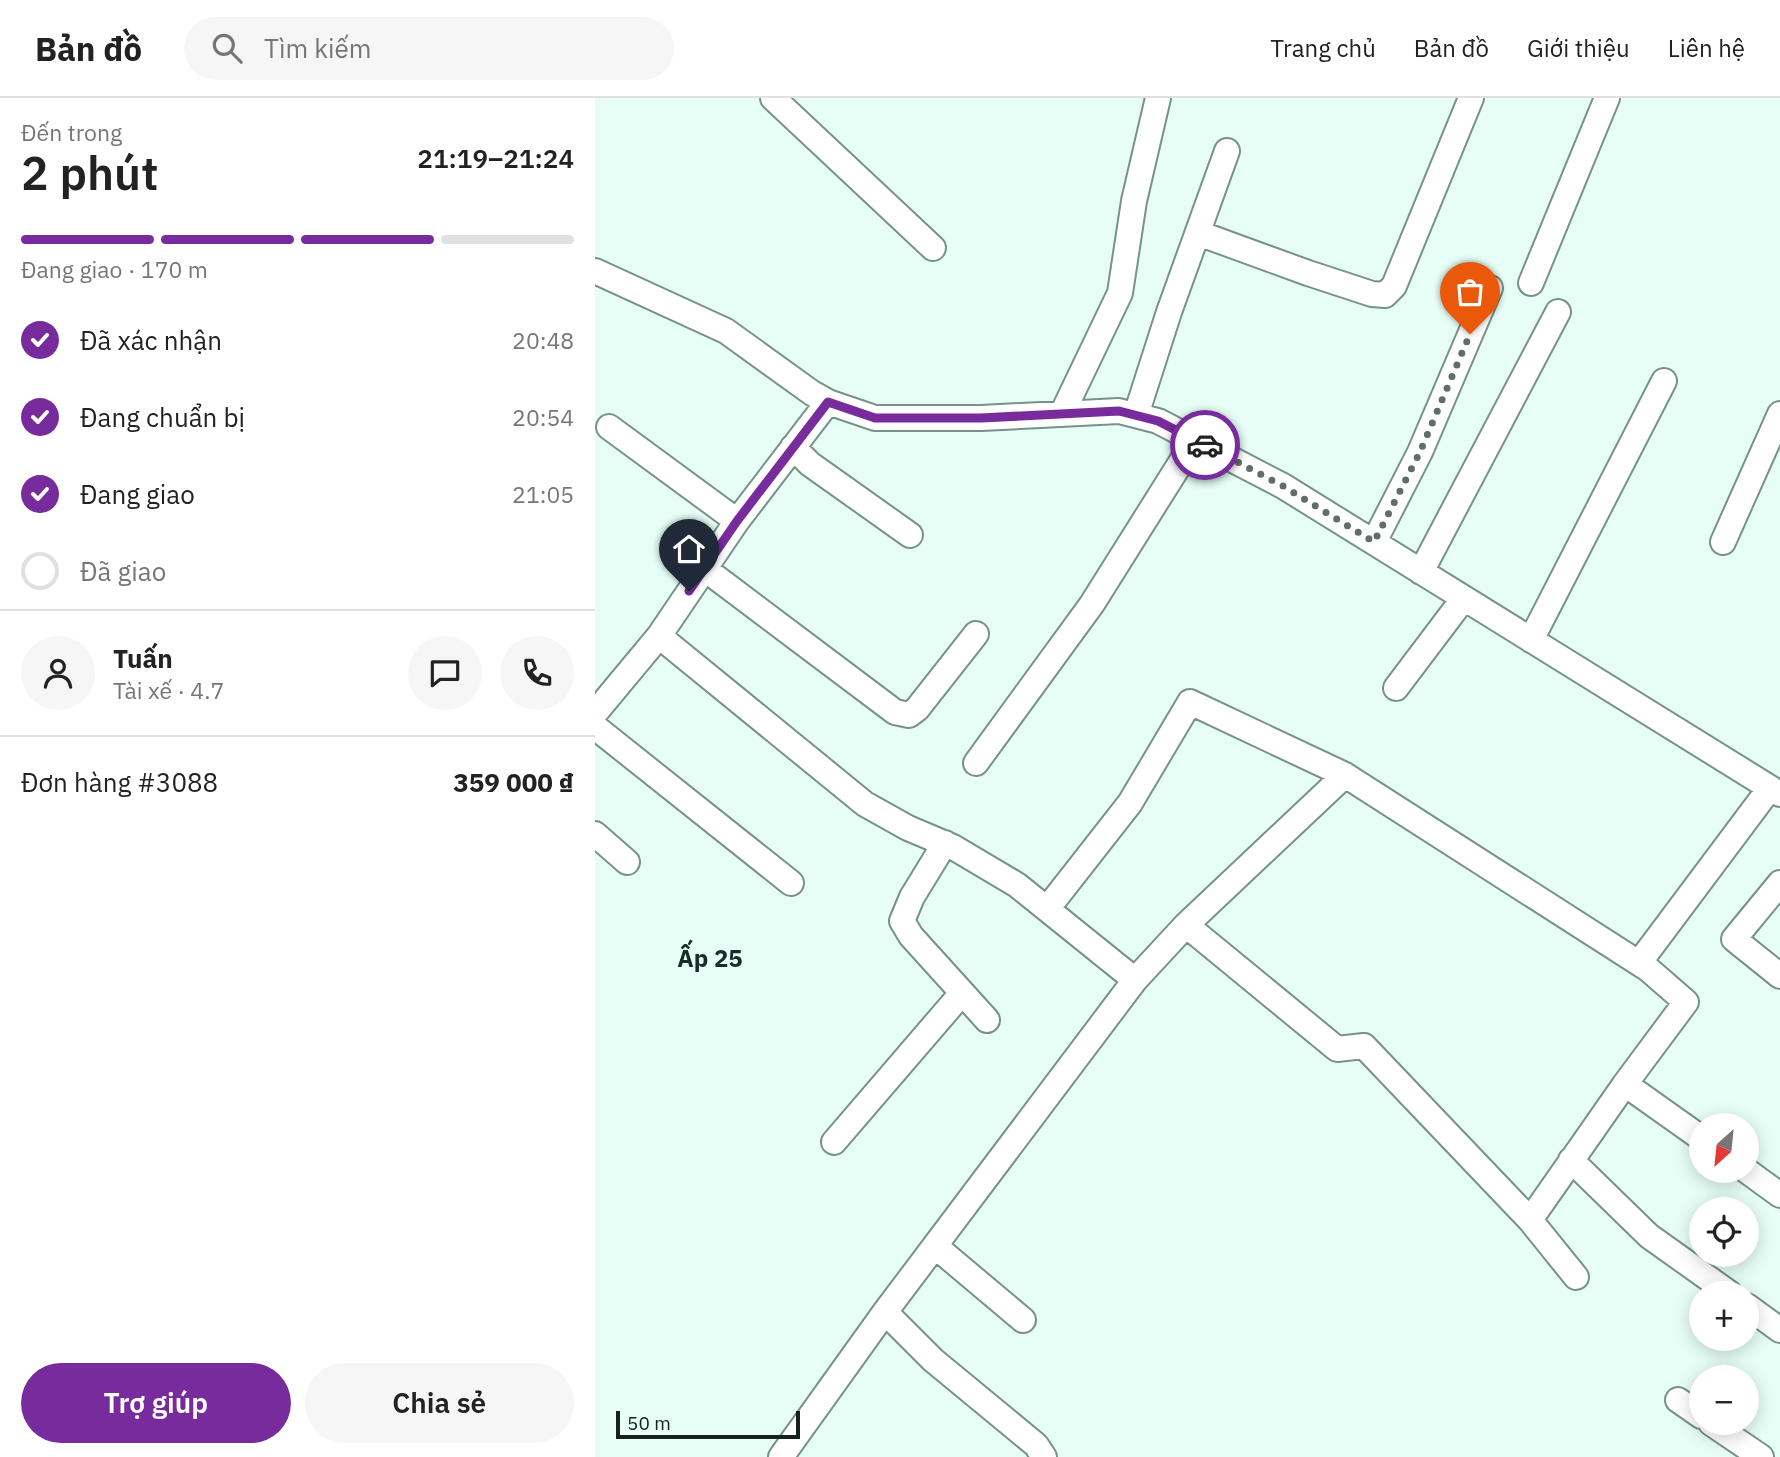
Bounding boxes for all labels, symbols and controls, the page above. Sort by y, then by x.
search box [184,17,674,80]
text: Bản đồ [35,27,142,70]
icon: search [208,29,246,67]
text: Tìm kiếm [264,31,371,65]
text: Trang chủ [1270,32,1376,64]
text: Bản đồ [1414,32,1489,64]
text: Giới thiệu [1527,32,1630,64]
text: Liên hệ [1668,32,1745,64]
text: Đến trong [21,117,122,147]
text: 21:19–21:24 [417,141,574,175]
text: 2 phút [21,143,158,203]
text: Đang giao · 170 m [21,254,208,284]
pin [1440,262,1500,334]
icon: bag [1451,273,1489,311]
icon: check [21,321,59,359]
text: Đã xác nhận [80,323,222,357]
text: 20:48 [512,325,574,355]
icon: check [21,398,59,436]
text: Đang chuẩn bị [80,400,245,434]
text: 20:54 [512,402,574,432]
courier [1170,410,1240,480]
icon: car [1186,426,1224,464]
icon: check [21,475,59,513]
text: Đang giao [80,477,195,511]
text: 21:05 [512,479,574,509]
pin [659,519,719,591]
icon: home [670,530,708,568]
text: Đã giao [80,554,166,588]
button: person [21,636,95,710]
button: chat [408,636,482,710]
button: phone [500,636,574,710]
text: Tuấn [113,641,173,675]
text: Tài xế · 4.7 [113,675,224,705]
text: Đơn hàng #3088 [21,765,218,799]
text: 359 000 ₫ [453,765,574,799]
district label: Ấp 25 [677,939,743,974]
north arrow [1689,1113,1759,1183]
map controls [1689,1113,1759,1435]
button: locate [1689,1197,1759,1267]
button: + [1689,1281,1759,1351]
button: Trợ giúp [21,1363,291,1443]
button: Chia sẻ [305,1363,574,1443]
button: − [1689,1365,1759,1435]
scale bar [616,1408,800,1440]
text: 50 m [627,1411,671,1435]

